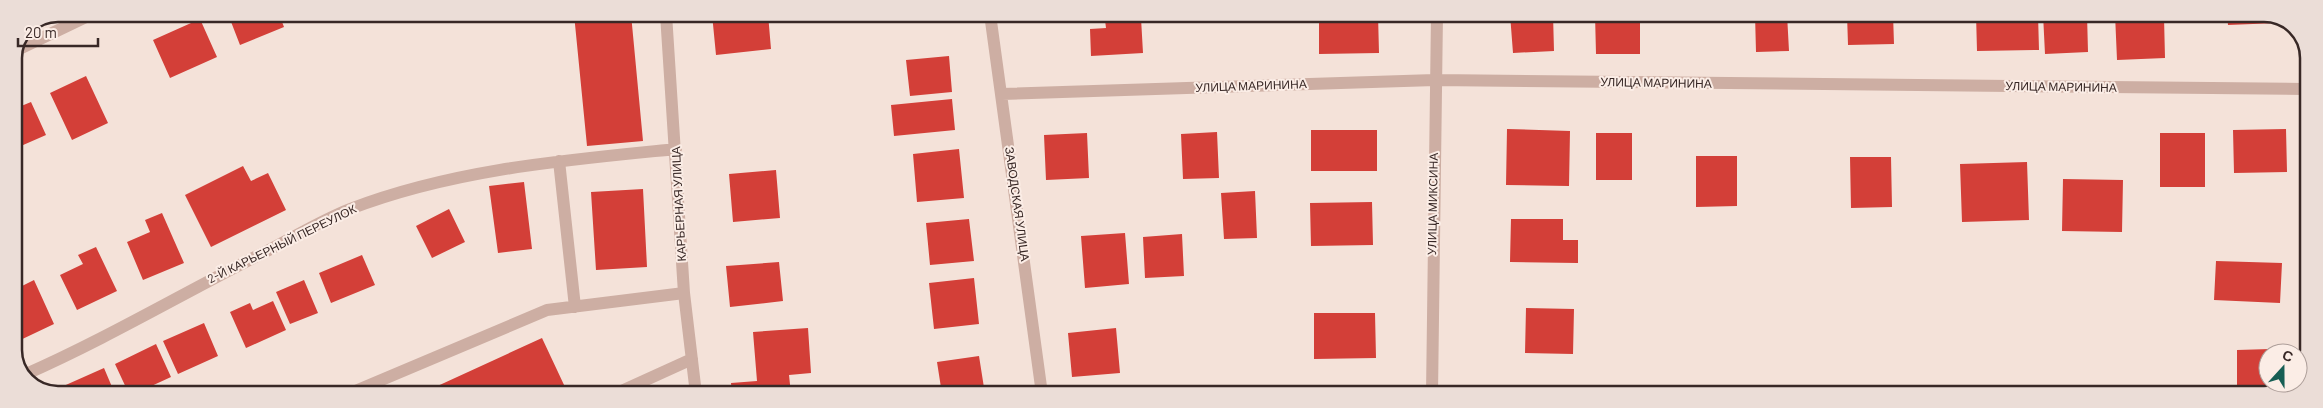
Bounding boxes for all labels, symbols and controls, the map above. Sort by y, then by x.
scale bar [18,15,98,47]
text: 20 m [25,23,57,41]
street label: УЛИЦА МАРИНИНА [1600,74,1712,91]
street label: УЛИЦА МАРИНИНА [1195,76,1307,95]
street label: УЛИЦА МАРИНИНА [2005,78,2117,95]
street label: КАРЬЕРНАЯ УЛИЦА [668,146,689,262]
street label: ЗАВОДСКАЯ УЛИЦА [1002,146,1033,262]
street label: УЛИЦА МИКСИНА [1424,153,1441,255]
street label: 2-Й КАРЬЕРНЫЙ ПЕРЕУЛОК [205,201,358,285]
north arrow [2258,343,2308,393]
text: С [2280,346,2296,365]

